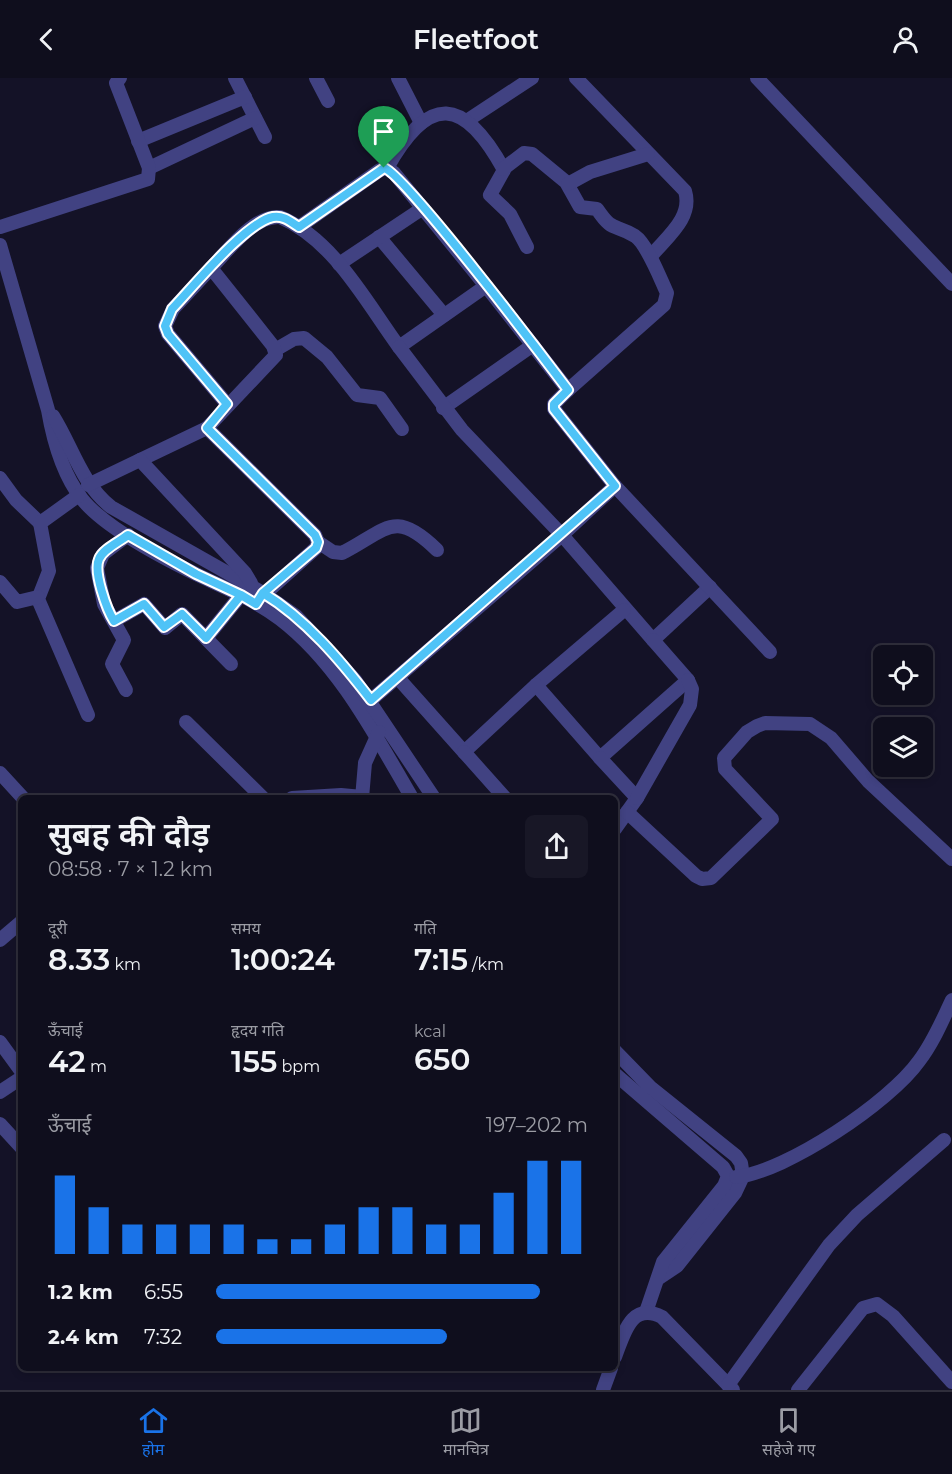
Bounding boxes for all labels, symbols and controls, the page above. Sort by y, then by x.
icon: back [30,23,63,56]
text: Fleetfoot [413,23,539,56]
icon: person [889,23,922,56]
pin [358,106,409,168]
icon: arrive [367,115,400,148]
map controls [873,645,933,777]
button: locate [873,645,933,705]
button: layers [873,717,933,777]
text: सुबह की दौड़ [48,814,210,854]
button: share [525,815,588,878]
text: 08:58 · 7 × 1.2 km [48,857,213,881]
text: दूरी [48,919,67,938]
text: समय [231,919,261,938]
text: गति [414,919,436,938]
text: 8.33 [48,941,110,978]
text: 1:00:24 [231,941,335,978]
text: 7:15 [414,941,468,978]
text: km [110,955,141,974]
text: /km [468,955,504,974]
text: ऊँचाई [48,1021,83,1040]
text: हृदय गति [231,1021,284,1040]
text: kcal [414,1022,446,1041]
text: 650 [414,1041,471,1078]
text: 42 [48,1043,86,1080]
text: 155 [231,1043,277,1080]
text: m [86,1057,107,1076]
text: bpm [277,1057,320,1076]
text: ऊँचाई [48,1113,91,1137]
text: 197–202 m [486,1113,588,1137]
text: 1.2 km [48,1280,113,1304]
text: 6:55 [144,1280,183,1304]
text: 2.4 km [48,1325,119,1349]
text: 7:32 [144,1325,182,1349]
tab: होम [137,1404,170,1462]
tab: मानचित्र [443,1404,489,1462]
tab: सहेजे गए [762,1404,815,1462]

